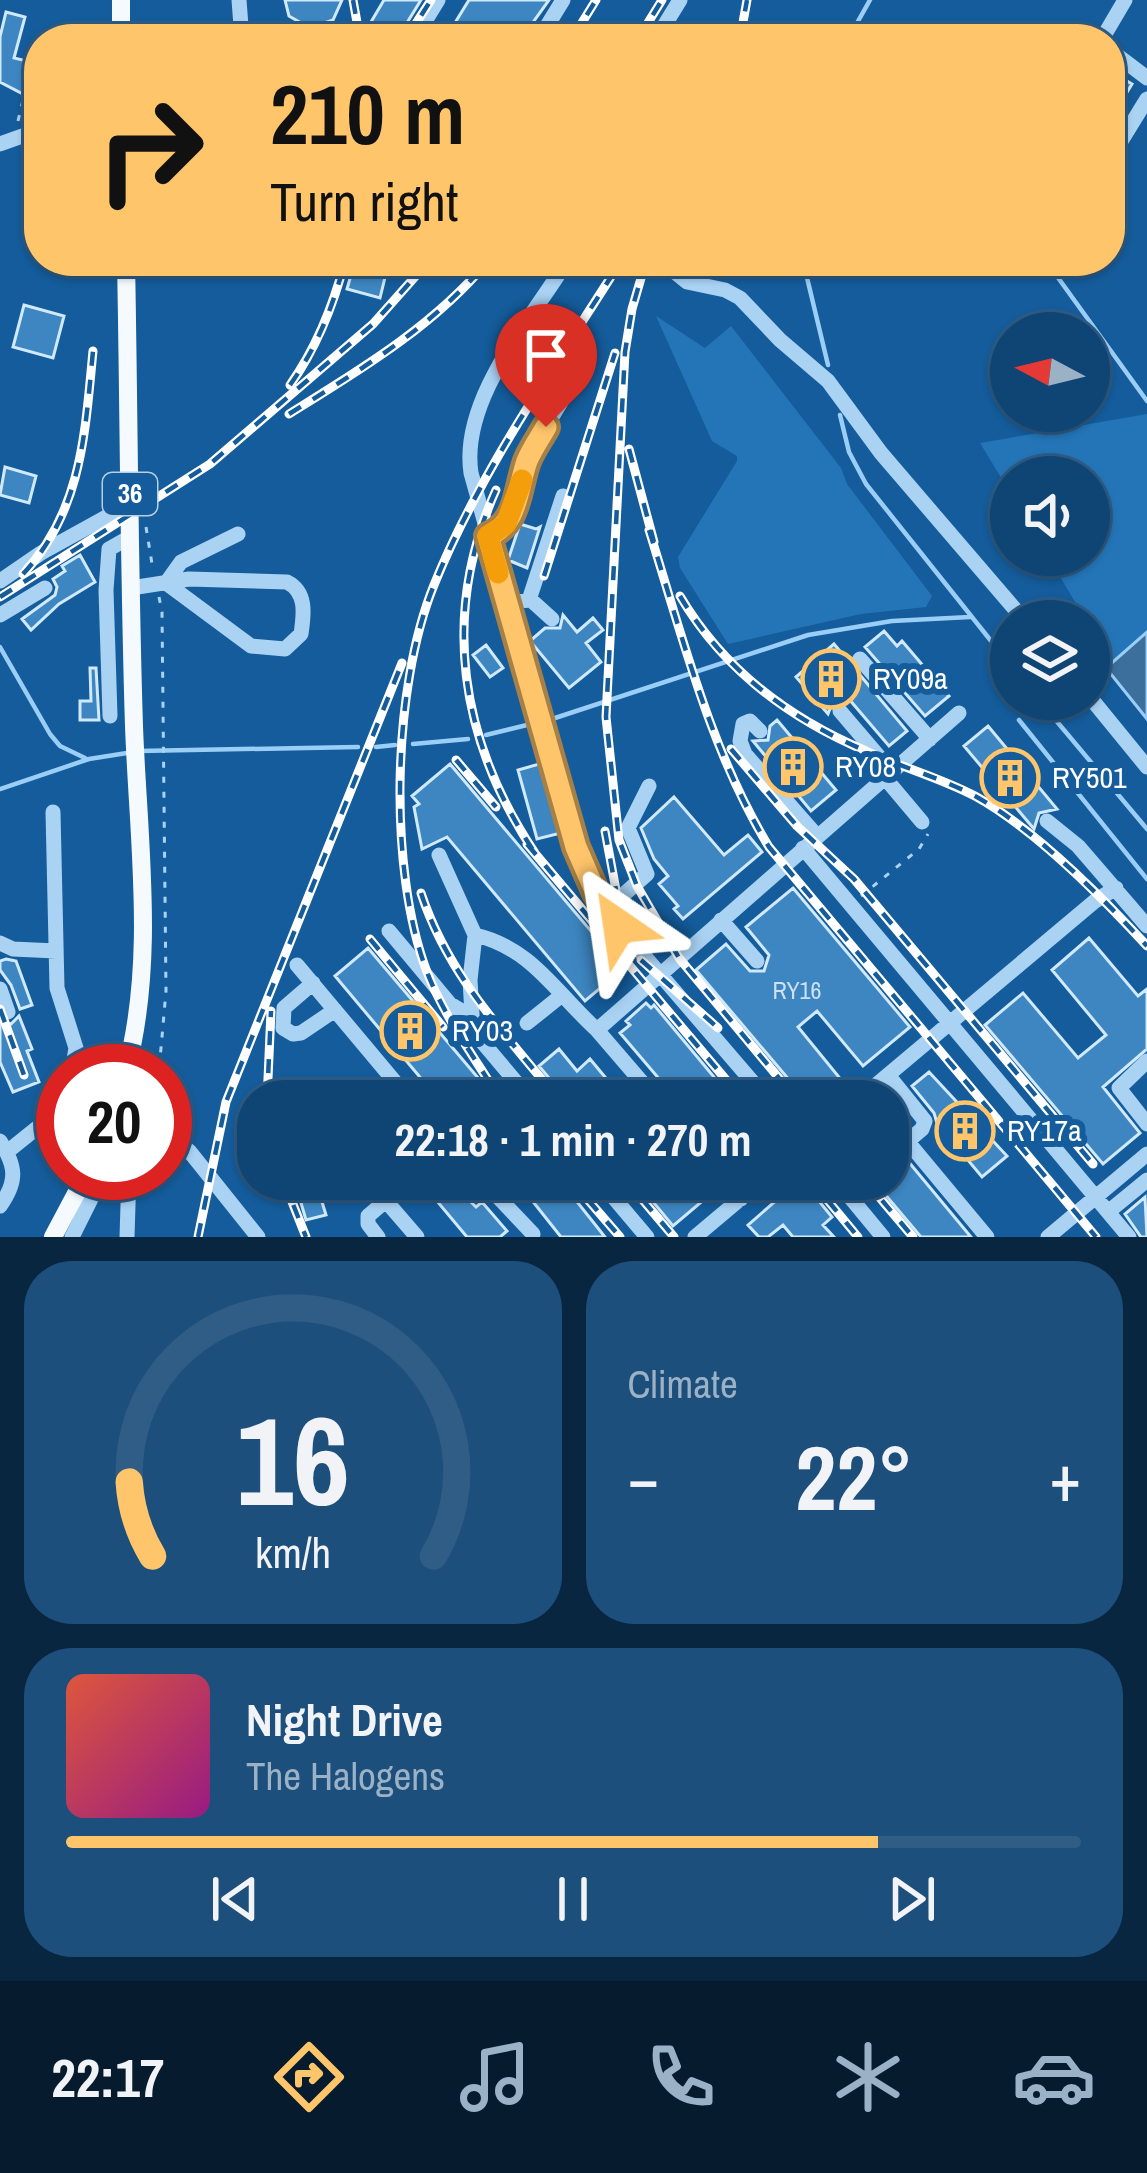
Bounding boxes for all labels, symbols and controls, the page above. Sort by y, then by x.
text: 210 m [270,57,465,170]
icon: right [72,72,228,228]
text: Turn right [270,165,458,238]
pin [495,304,597,427]
north arrow [990,312,1110,432]
map controls [990,312,1110,720]
icon: arrive [513,322,579,388]
button: sound [990,456,1110,576]
road number: 36 [103,473,157,515]
button: layers [990,600,1110,720]
building icon: RY09a [800,648,862,710]
place label: RY09a [873,658,948,698]
building icon: RY08 [762,736,824,798]
place label: RY08 [835,746,896,786]
building icon: RY501 [979,747,1041,809]
place label: RY501 [1052,757,1127,797]
position arrow [556,863,682,989]
house number: RY16 [773,974,821,1006]
building icon: RY03 [379,1000,441,1062]
place label: RY03 [452,1010,513,1050]
speed limit sign: 20 [36,1044,192,1200]
building icon: RY17a [934,1100,996,1162]
text: 22:18 · 1 min · 270 m [395,1109,751,1170]
place label: RY17a [1007,1110,1082,1150]
text: Climate [628,1358,738,1410]
text: 16 [236,1376,350,1544]
text: 22° [795,1417,913,1538]
text: − [628,1433,659,1522]
text: + [1049,1433,1081,1522]
text: km/h [255,1523,331,1580]
text: Night Drive [246,1689,443,1750]
text: The Halogens [246,1750,445,1802]
icon: previous [202,1866,268,1932]
icon: pause [540,1866,606,1932]
icon: next [879,1866,945,1932]
icon: directions [267,2035,351,2119]
icon: music [453,2035,537,2119]
icon: phone [639,2035,723,2119]
icon: climate [826,2035,910,2119]
icon: car [1012,2035,1096,2119]
text: 22:17 [51,2041,164,2114]

